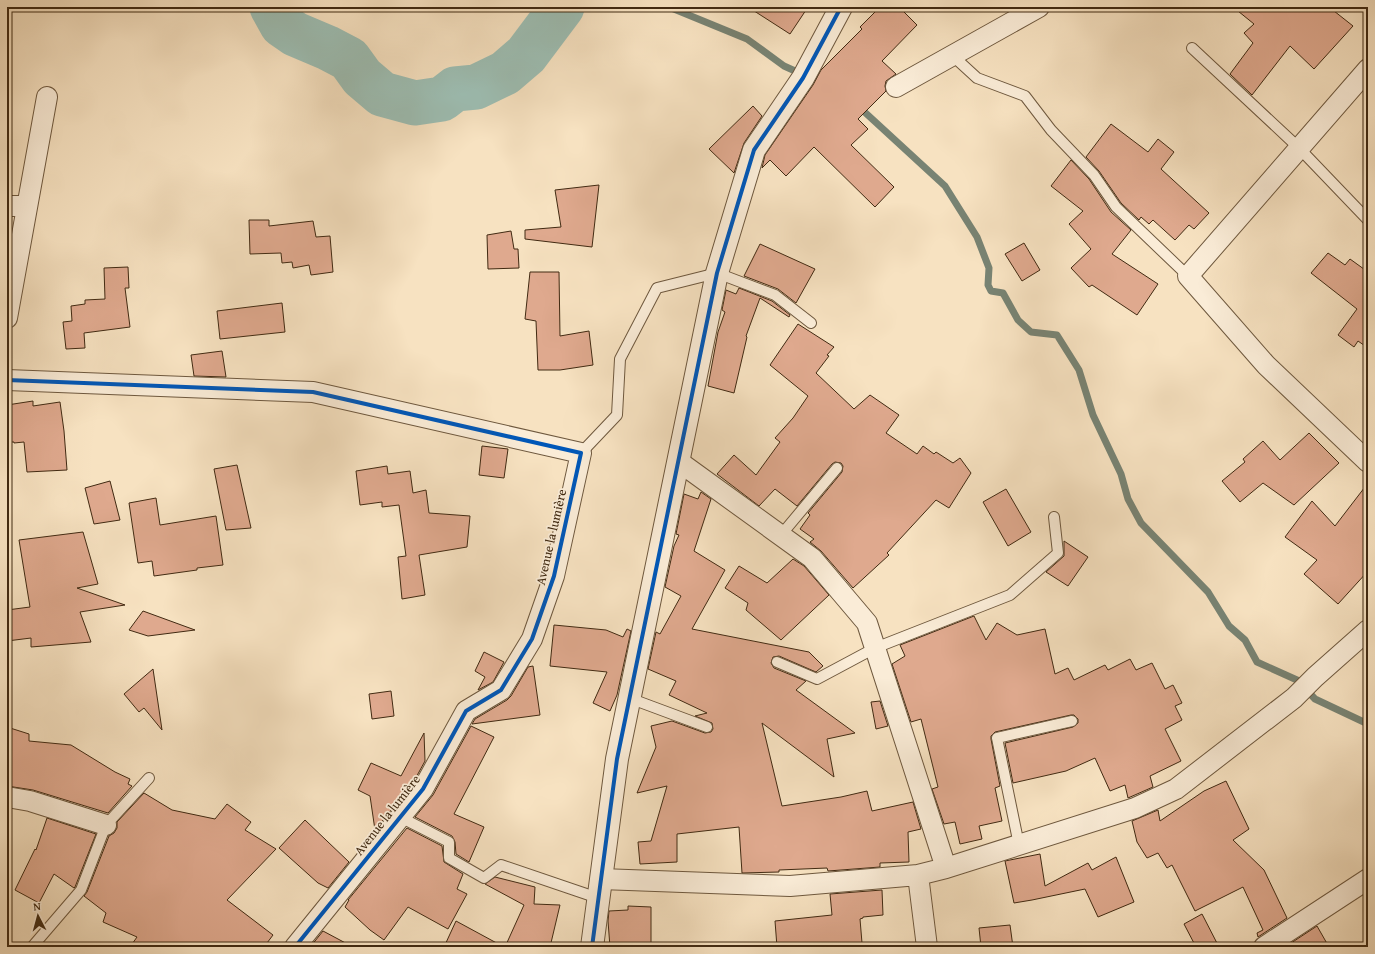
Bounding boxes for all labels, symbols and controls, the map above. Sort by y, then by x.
street label: Avenue la lumière [531,487,571,587]
street label: Avenue la lumière [349,771,425,859]
north arrow [18,896,58,936]
text: N [32,898,42,914]

